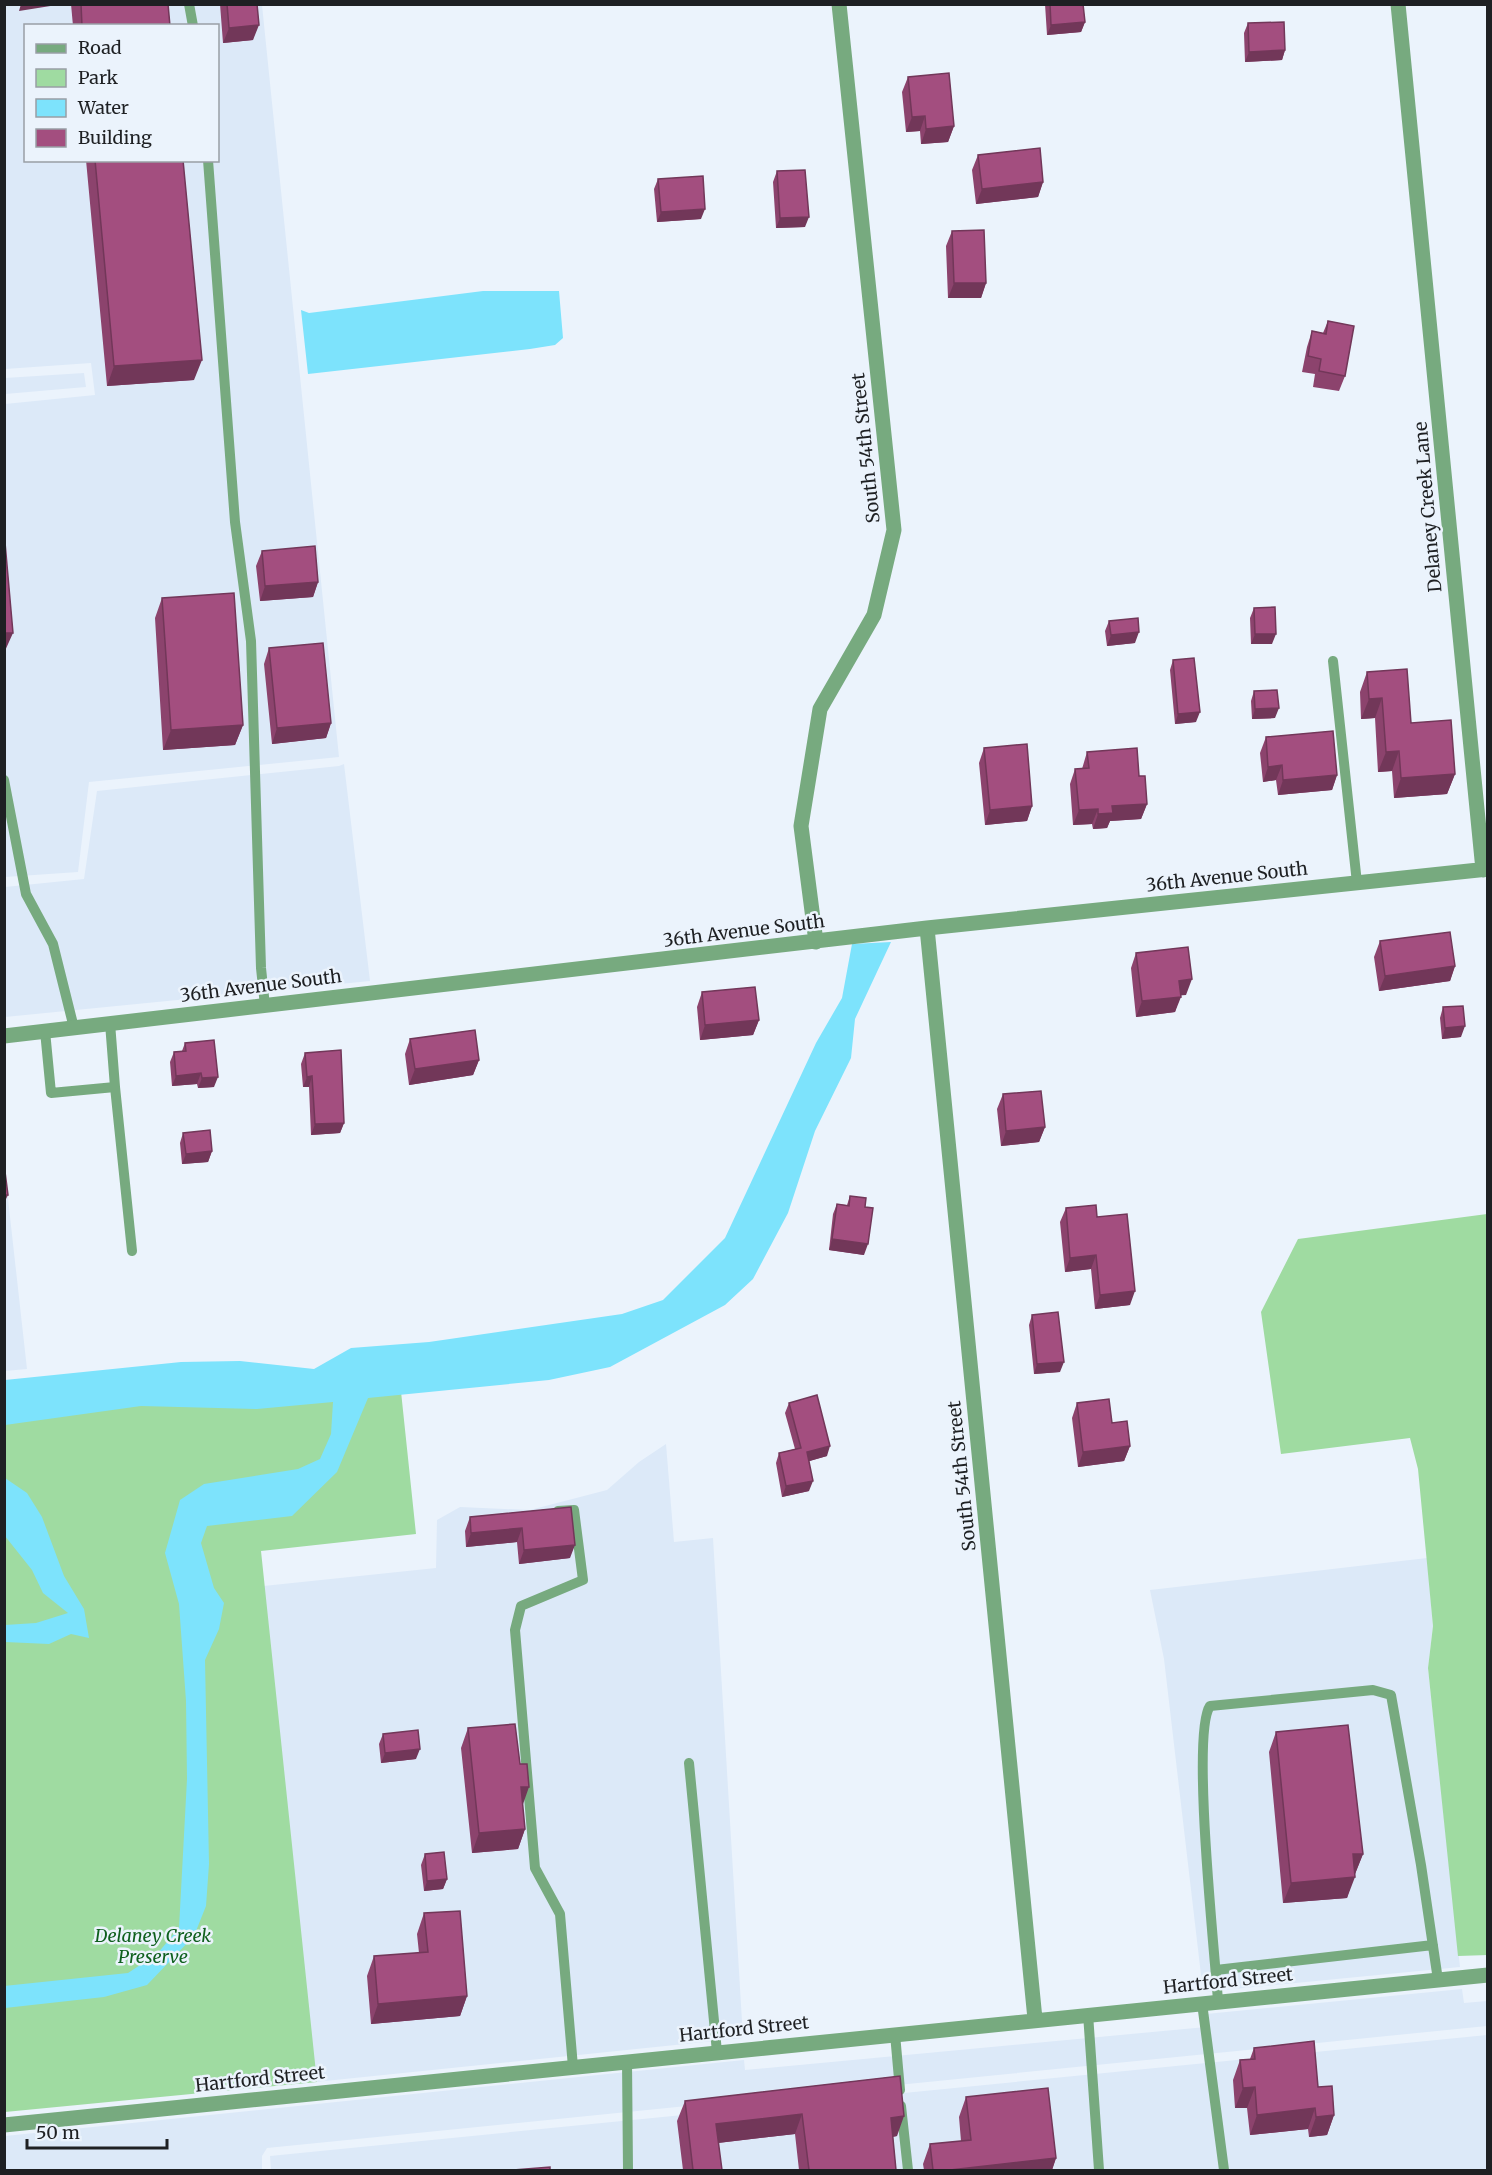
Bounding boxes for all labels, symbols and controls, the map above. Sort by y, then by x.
legend [24,24,219,162]
text: Road [78,36,122,59]
text: Park [78,66,119,89]
text: Water [77,96,129,119]
text: Building [78,126,152,149]
street label: South 54th Street [846,372,885,524]
street label: Delaney Creek Lane [1409,421,1446,593]
street label: 36th Avenue South [1145,857,1309,896]
street label: 36th Avenue South [662,909,826,952]
street label: 36th Avenue South [179,964,343,1007]
street label: South 54th Street [942,1400,981,1552]
park label: Delaney Creek Preserve [94,1924,211,1968]
street label: Hartford Street [1162,1962,1294,1999]
street label: Hartford Street [678,2010,810,2047]
street label: Hartford Street [194,2060,326,2097]
scale bar [27,2112,166,2150]
text: 50 m [36,2121,80,2144]

